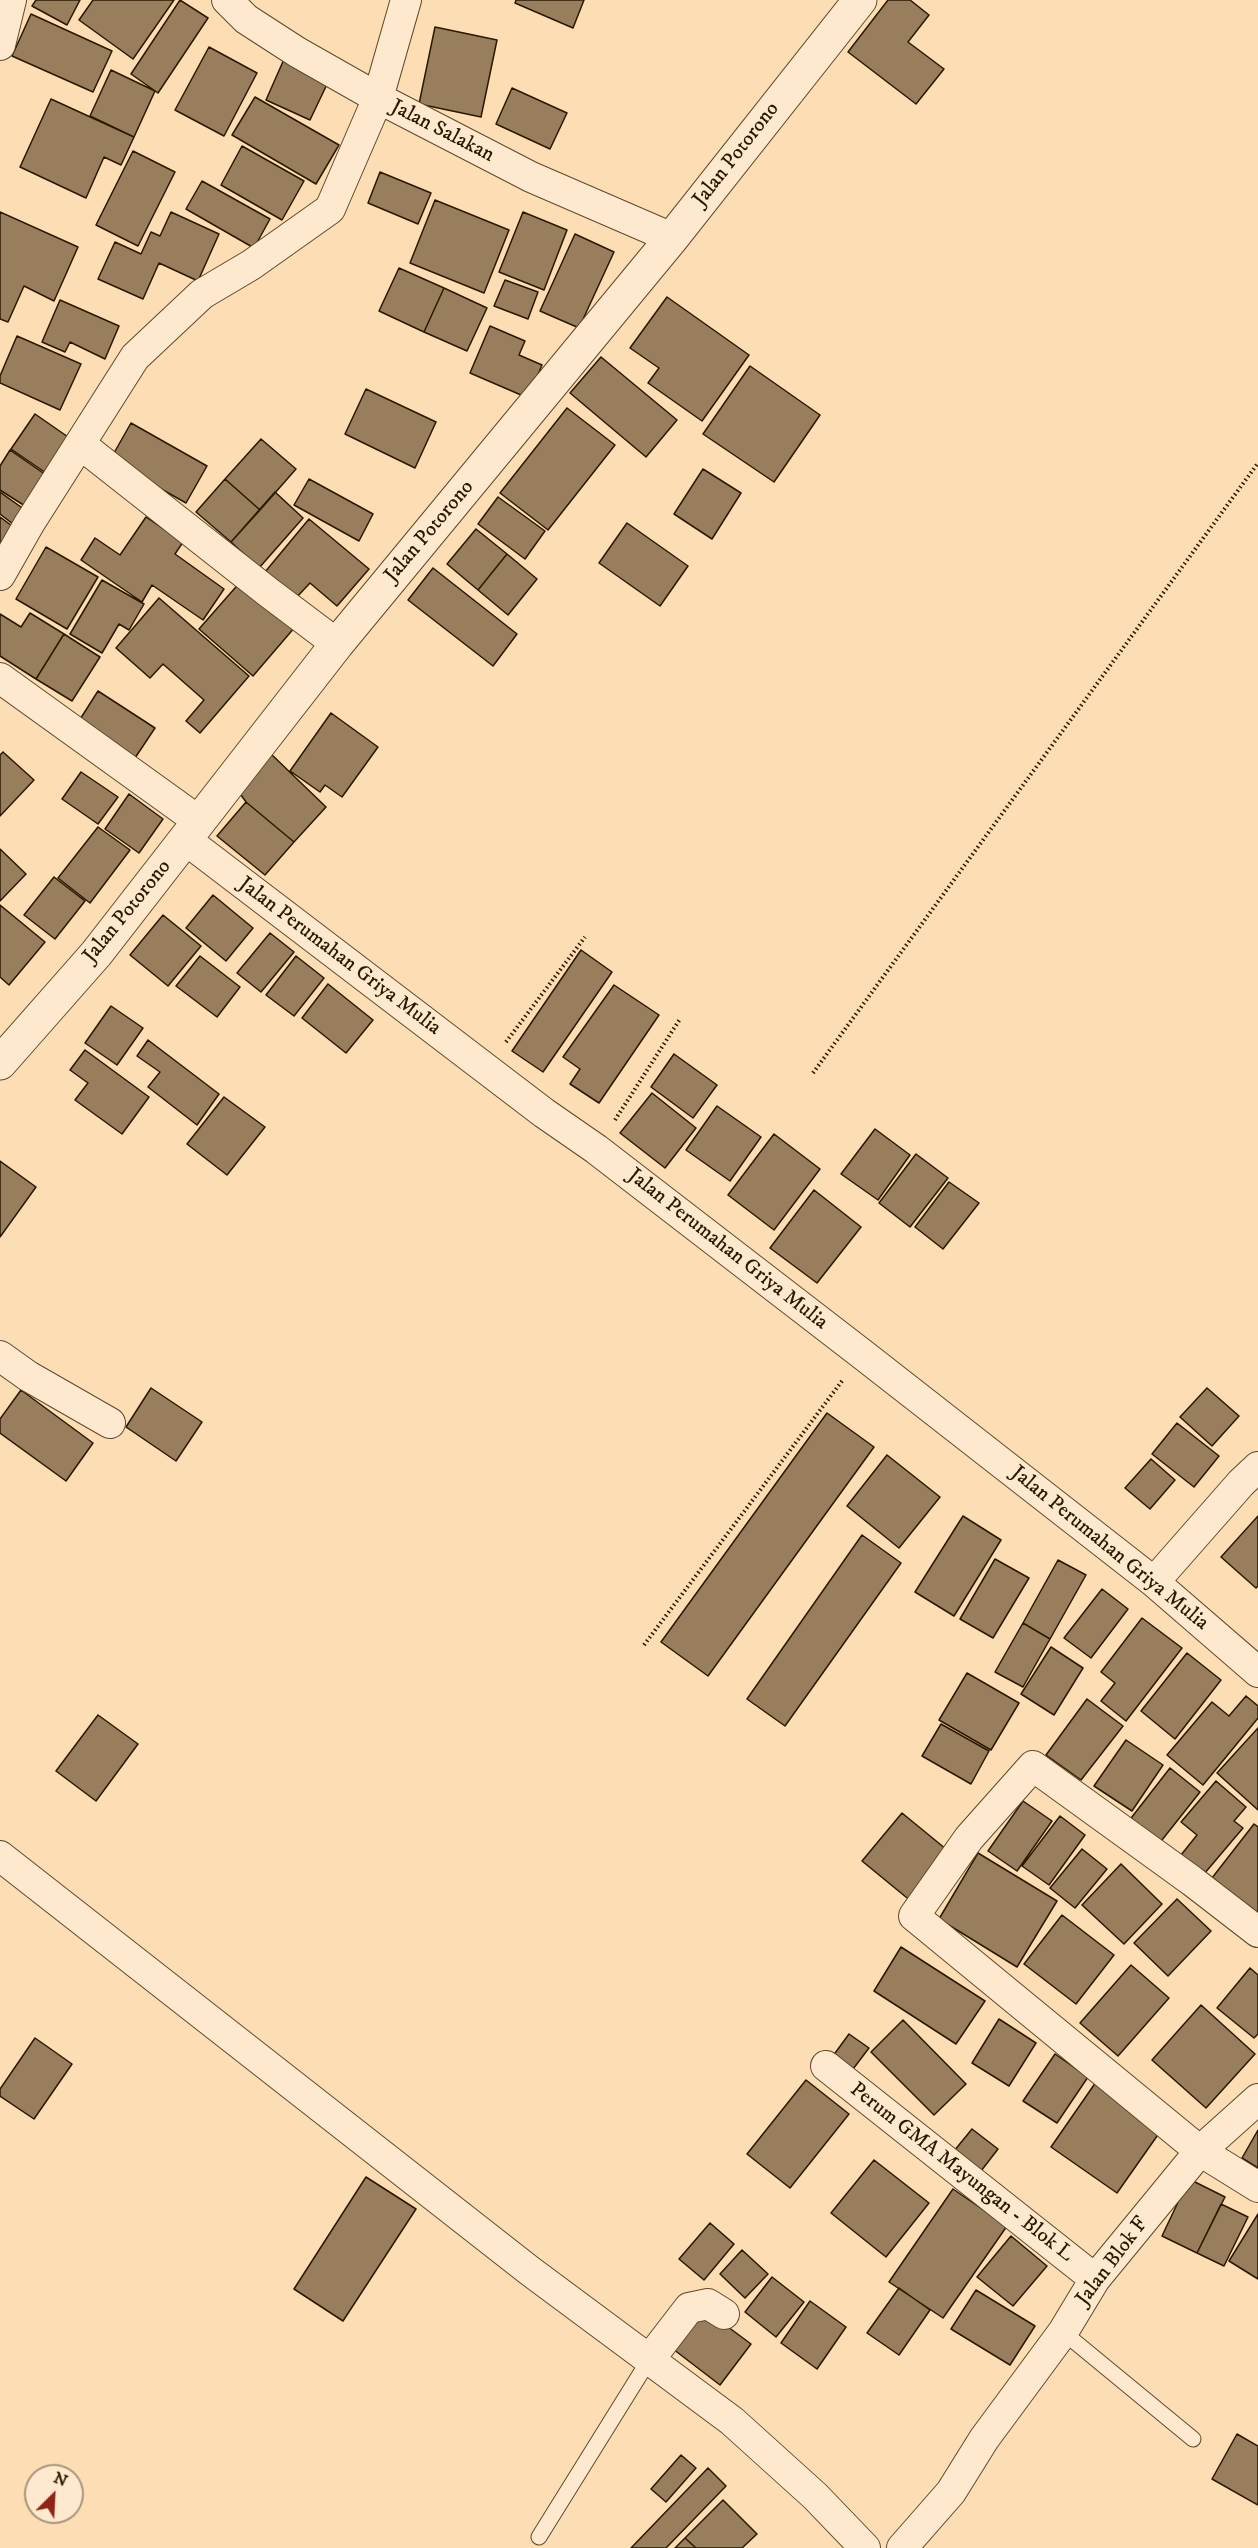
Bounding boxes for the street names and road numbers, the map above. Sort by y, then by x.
street label: Jalan Salakan [386,95,498,169]
street label: Jalan Potorono [688,98,786,212]
street label: Jalan Potorono [380,476,480,588]
street label: Jalan Potorono [79,855,177,969]
street label: Jalan Perumahan Griya Mulia [233,873,445,1041]
street label: Jalan Perumahan Griya Mulia [622,1164,832,1336]
street label: Jalan Perumahan Griya Mulia [1005,1461,1213,1637]
street label: Perum GMA Mayungan - Blok L [844,2078,1078,2268]
street label: Jalan Blok F [1071,2213,1155,2311]

